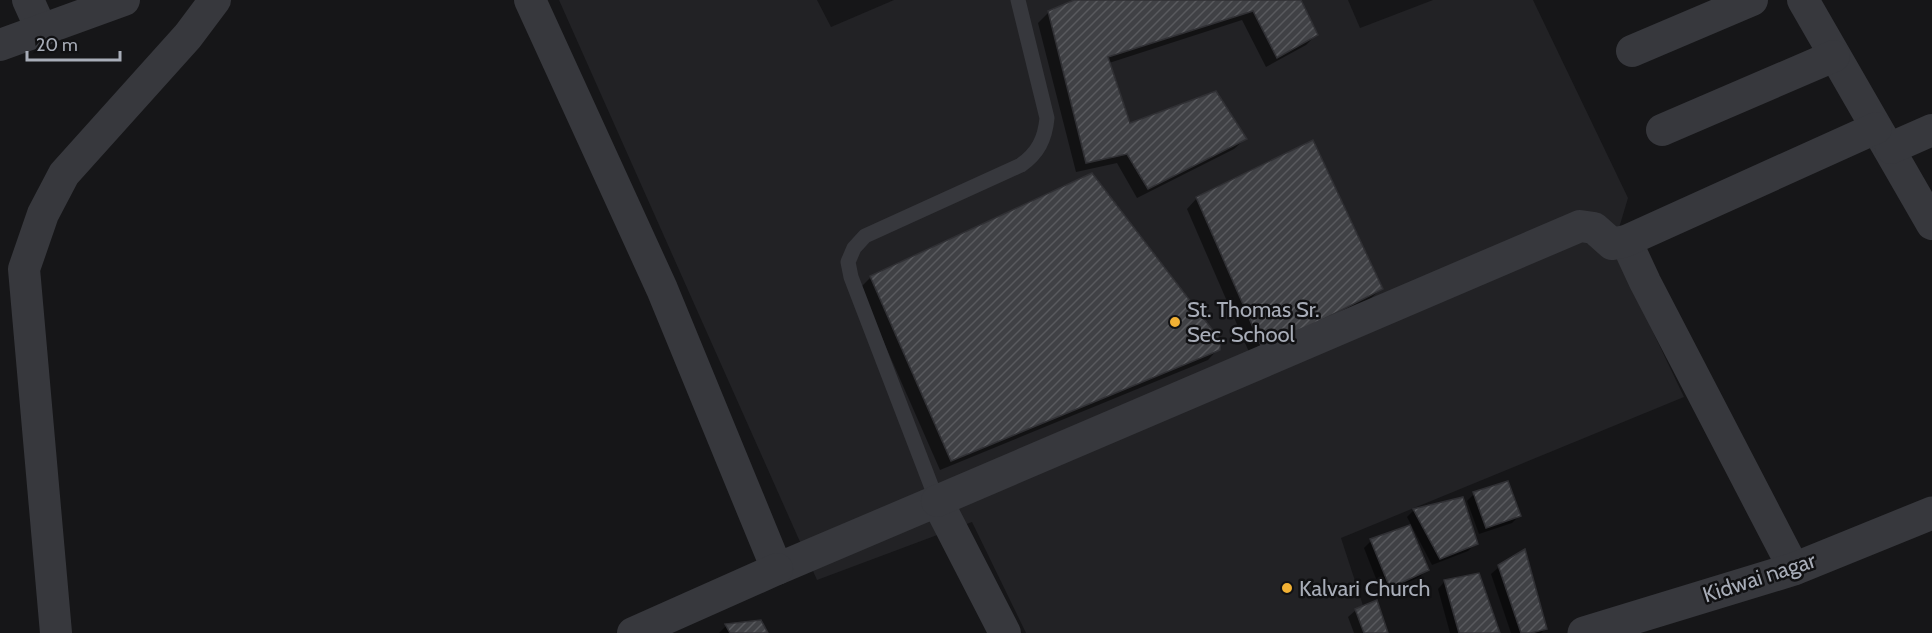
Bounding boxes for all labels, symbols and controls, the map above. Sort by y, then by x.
scale bar [27,24,120,62]
text: 20 m [36,34,78,56]
place label: St. Thomas Sr. Sec. School [1187,296,1320,348]
marker: St. Thomas Sr. Sec. School [1168,315,1182,329]
street label: Kidwai nagar [1699,547,1819,608]
place label: Kalvari Church [1299,575,1430,602]
marker: Kalvari Church [1280,581,1294,595]

